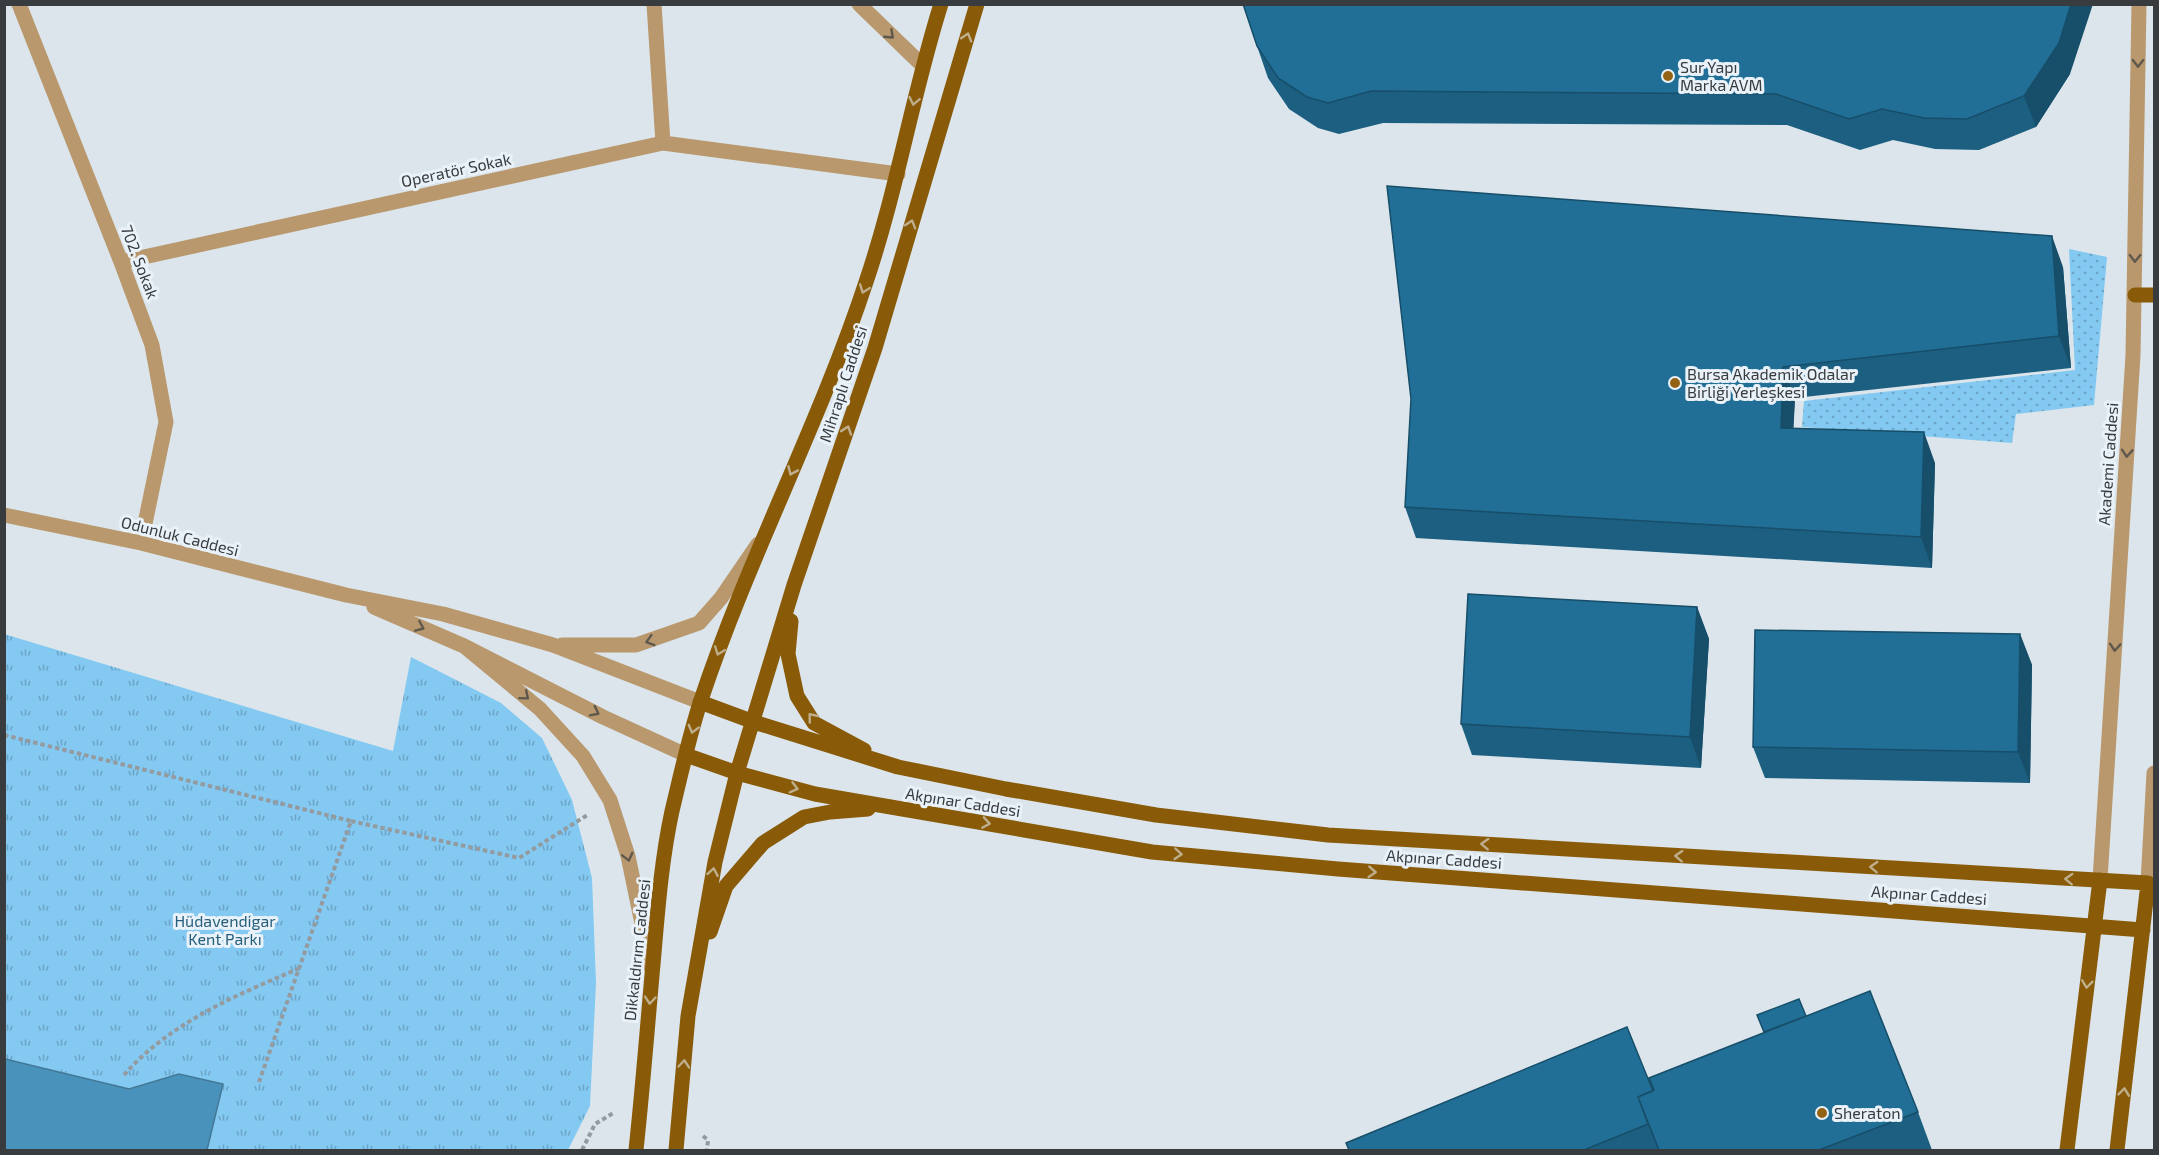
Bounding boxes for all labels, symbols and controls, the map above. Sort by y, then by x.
one-way arrow [883,27,894,38]
one-way arrow [960,32,972,43]
place label: Sur Yapı Marka AVM [1680,57,1763,94]
one-way arrow [2132,58,2144,67]
marker: Sur Yapı Marka AVM [1661,69,1675,83]
one-way arrow [908,96,921,106]
street label: Operatör Sokak [399,149,513,190]
one-way arrow [904,219,916,230]
street label: 702. Sokak [118,222,163,301]
one-way arrow [2129,253,2141,262]
one-way arrow [858,284,871,294]
street label: Mihraplı Caddesi [815,323,870,444]
place label: Bursa Akademik Odalar Birliği Yerleşkesi [1687,364,1856,402]
marker: Bursa Akademik Odalar Birliği Yerleşkesi [1668,376,1682,390]
street label: Akademi Caddesi [2094,402,2121,526]
one-way arrow [840,425,852,436]
one-way arrow [2120,448,2133,457]
one-way arrow [787,465,799,476]
street label: Odunluk Caddesi [119,512,241,559]
one-way arrow [413,620,424,632]
one-way arrow [645,634,656,646]
one-way arrow [2108,643,2121,652]
one-way arrow [713,646,726,656]
one-way arrow [518,689,529,700]
one-way arrow [588,705,599,717]
one-way arrow [808,713,819,724]
one-way arrow [688,723,700,733]
one-way arrow [788,781,799,793]
street label: Akpınar Caddesi [904,783,1022,820]
one-way arrow [981,817,990,829]
one-way arrow [1480,838,1489,851]
street label: Akpınar Caddesi [1385,845,1503,872]
one-way arrow [1174,847,1183,860]
one-way arrow [1675,849,1684,862]
one-way arrow [620,852,633,862]
one-way arrow [1870,861,1879,874]
one-way arrow [1368,865,1377,878]
one-way arrow [707,867,719,876]
one-way arrow [2064,872,2073,885]
street label: Dikkaldırım Caddesi [620,878,653,1022]
street label: Akpınar Caddesi [1870,881,1988,908]
park label: Hüdavendigar Kent Parkı [174,911,276,948]
one-way arrow [2081,979,2094,988]
one-way arrow [644,995,657,1004]
one-way arrow [677,1060,690,1069]
one-way arrow [2117,1088,2130,1097]
place label: Sheraton [1834,1103,1901,1122]
marker: Sheraton [1815,1106,1829,1120]

